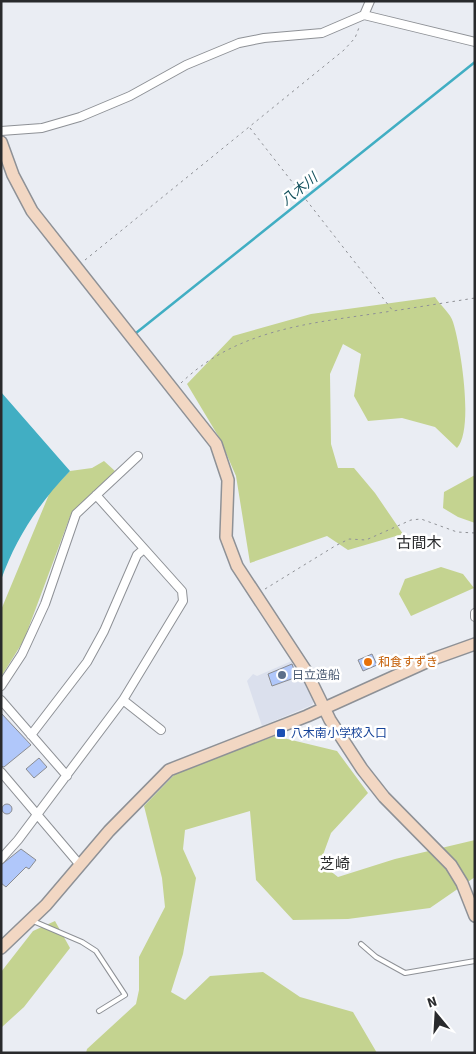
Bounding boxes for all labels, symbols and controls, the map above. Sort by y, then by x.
water label: 八木川 [277,168,324,211]
district label: 古間木 [396,533,442,554]
place label: 和食すずき [378,654,438,671]
marker: 和食すずき [362,656,374,668]
place label: 日立造船 [292,667,340,684]
marker: 日立造船 [276,669,288,681]
place label: 八木南小学校入口 [291,725,387,742]
marker: 八木南小学校入口 [275,727,287,739]
district label: 芝崎 [320,854,350,875]
north arrow [411,989,461,1039]
text: N [425,992,440,1014]

